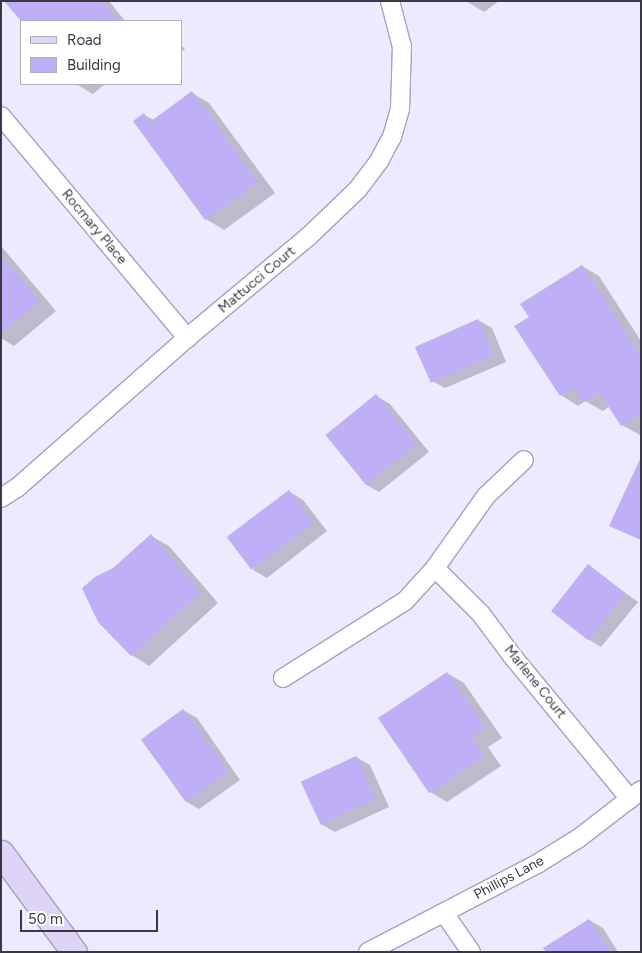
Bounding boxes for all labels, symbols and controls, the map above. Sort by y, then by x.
legend [20,20,182,85]
text: Road [67,31,102,49]
text: Building [67,56,121,74]
street label: Rocmary Place [58,186,130,268]
street label: Mattucci Court [215,243,299,317]
street label: Marlene Court [500,642,570,722]
street label: Phillips Lane [471,853,547,903]
scale bar [22,900,160,932]
text: 50 m [28,910,63,928]

